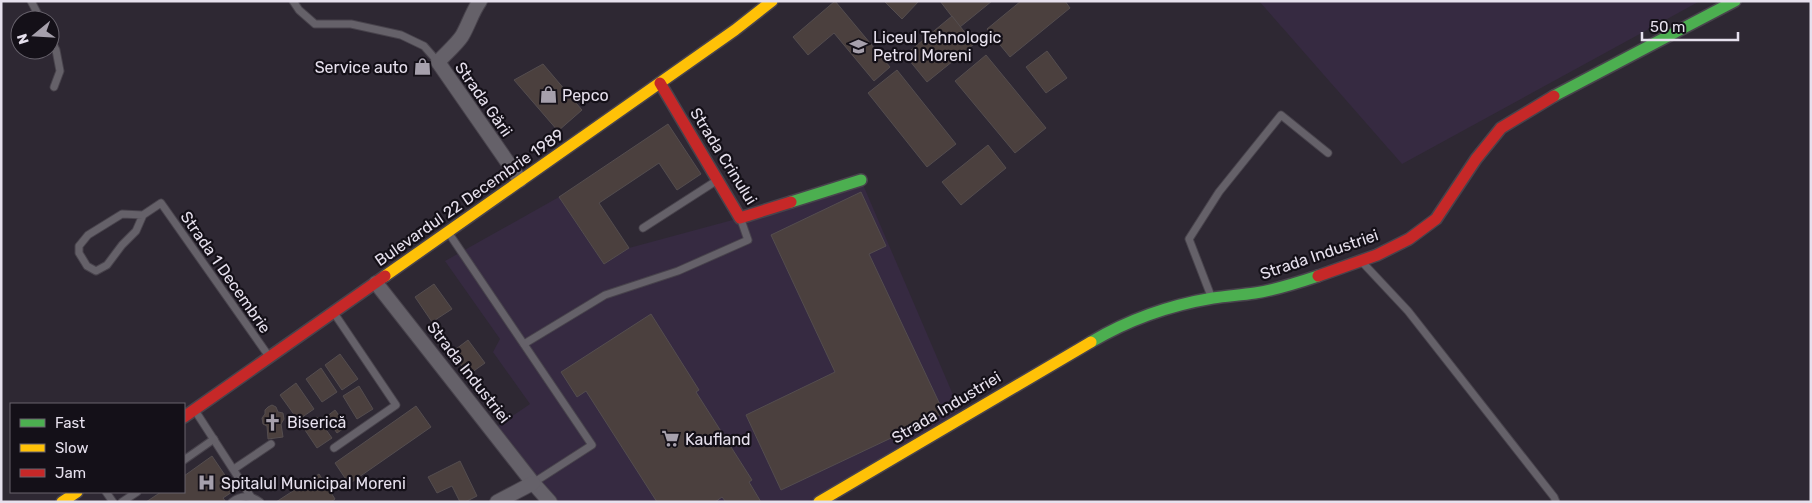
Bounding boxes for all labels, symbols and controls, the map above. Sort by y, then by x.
north arrow [10,10,60,60]
scale bar [1642,10,1738,42]
text: 50 m [1650,18,1685,36]
place label: Liceul Tehnologic Petrol Moreni [873,28,1002,65]
text: N [13,31,33,46]
school or university icon: Liceul Tehnologic Petrol Moreni [849,36,869,56]
shop icon: Service auto [412,57,432,77]
place label: Service auto [315,58,408,77]
street label: Strada Gării [451,58,516,140]
shop icon: Pepco [538,85,558,105]
place label: Pepco [562,86,609,105]
street label: Strada Crinului [686,104,761,208]
street label: Bulevardul 22 Decembrie 1989 [371,125,567,270]
street label: Strada 1 Decembrie [176,208,275,337]
street label: Strada Industriei [1258,225,1381,284]
street label: Strada Industriei [423,318,514,427]
street label: Strada Industriei [888,367,1004,447]
legend [10,403,185,493]
church icon: Biserică [263,412,283,432]
place label: Biserică [287,413,346,432]
text: Fast [55,414,85,432]
supermarket icon: Kaufland [661,429,681,449]
place label: Kaufland [685,430,751,449]
text: Slow [55,439,88,457]
text: Jam [55,464,86,482]
hospital icon: Spitalul Municipal Moreni [197,473,217,493]
place label: Spitalul Municipal Moreni [221,474,406,493]

